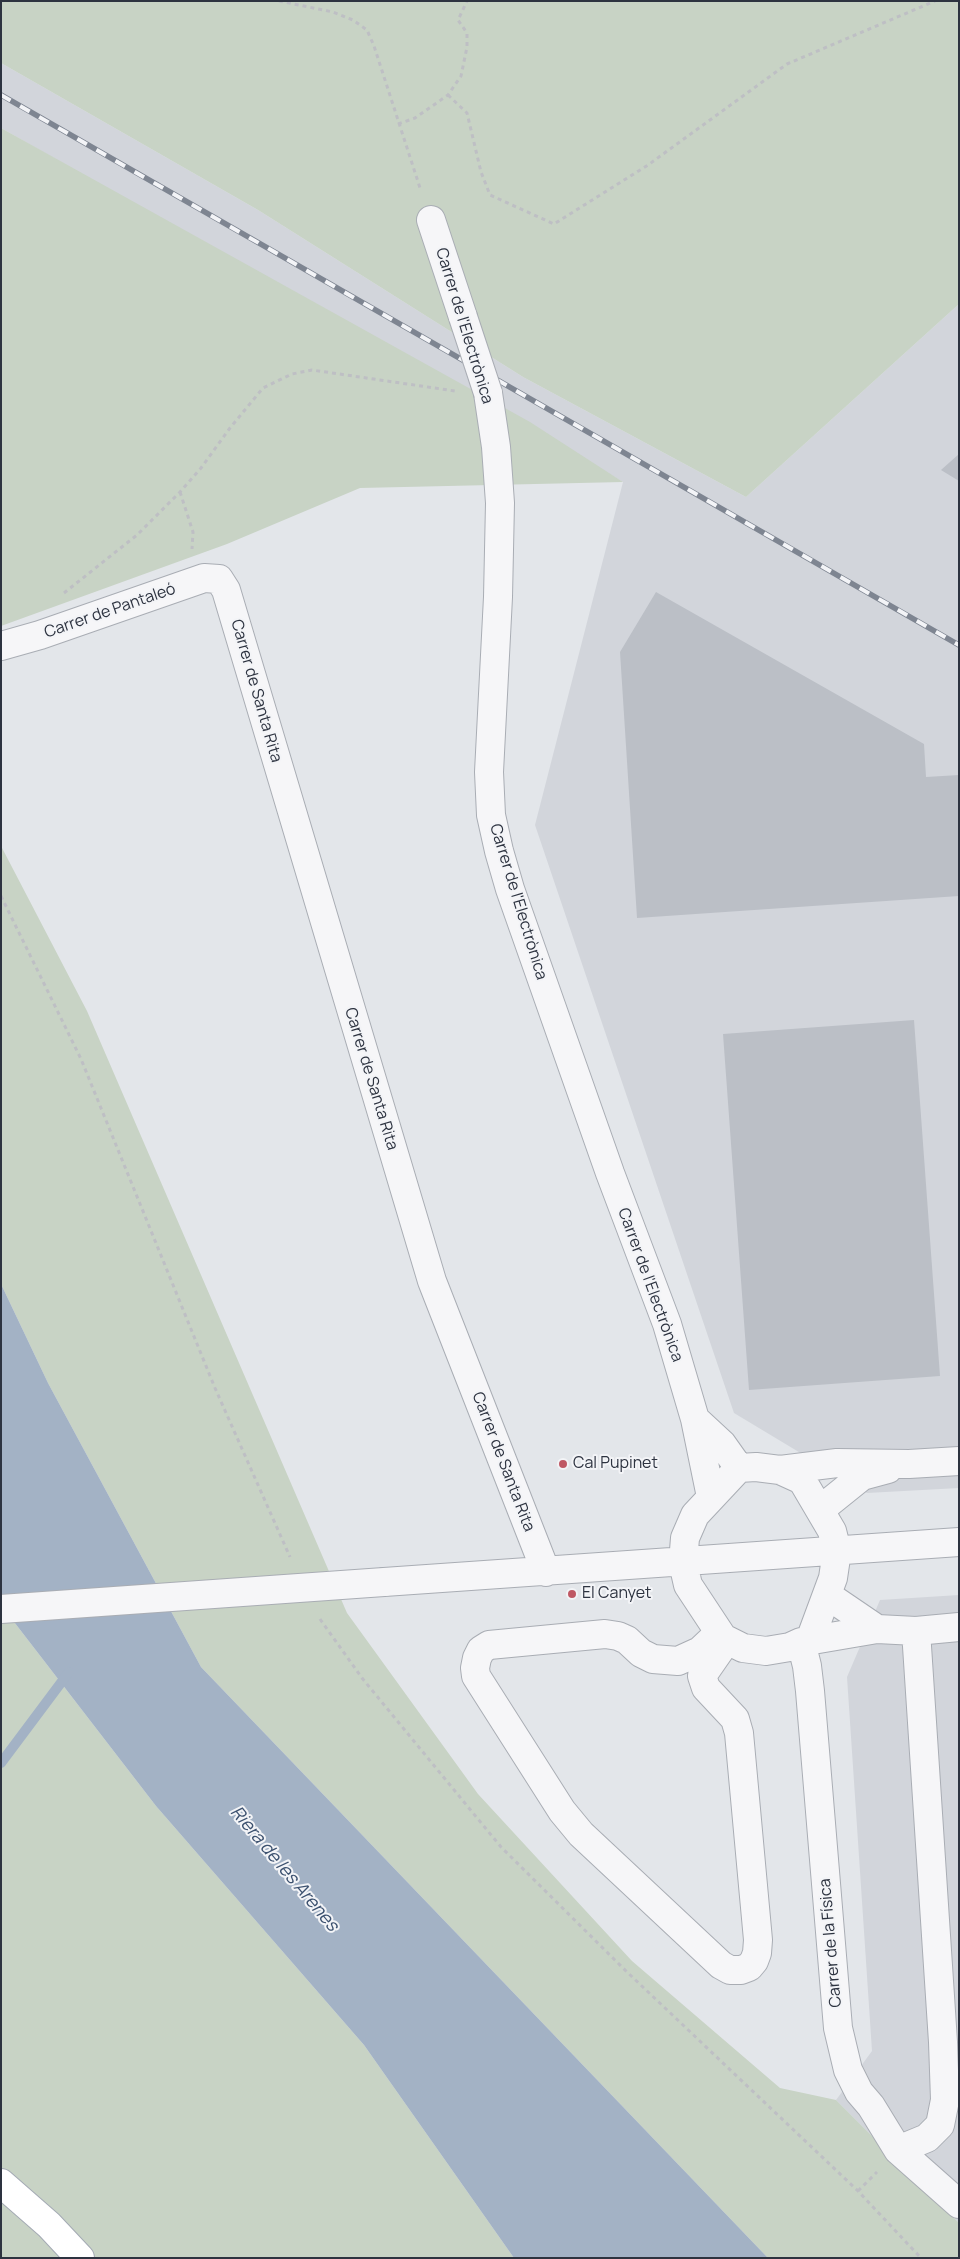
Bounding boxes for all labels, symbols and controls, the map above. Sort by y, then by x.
street label: Carrer de l'Electrònica [431,246,497,406]
street label: Carrer de Pantaleó [42,580,178,642]
street label: Carrer de Santa Rita [226,617,286,765]
street label: Carrer de l'Electrònica [485,822,551,982]
street label: Carrer de Santa Rita [340,1005,402,1153]
street label: Carrer de l'Electrònica [613,1206,687,1364]
street label: Carrer de Santa Rita [468,1390,538,1534]
place label: Cal Pupinet [573,1454,658,1474]
marker: Cal Pupinet [557,1458,569,1470]
place label: El Canyet [582,1584,651,1604]
marker: El Canyet [566,1588,578,1600]
water label: Riera de les Arenes [225,1802,343,1936]
street label: Carrer de la Física [816,1878,846,2008]

